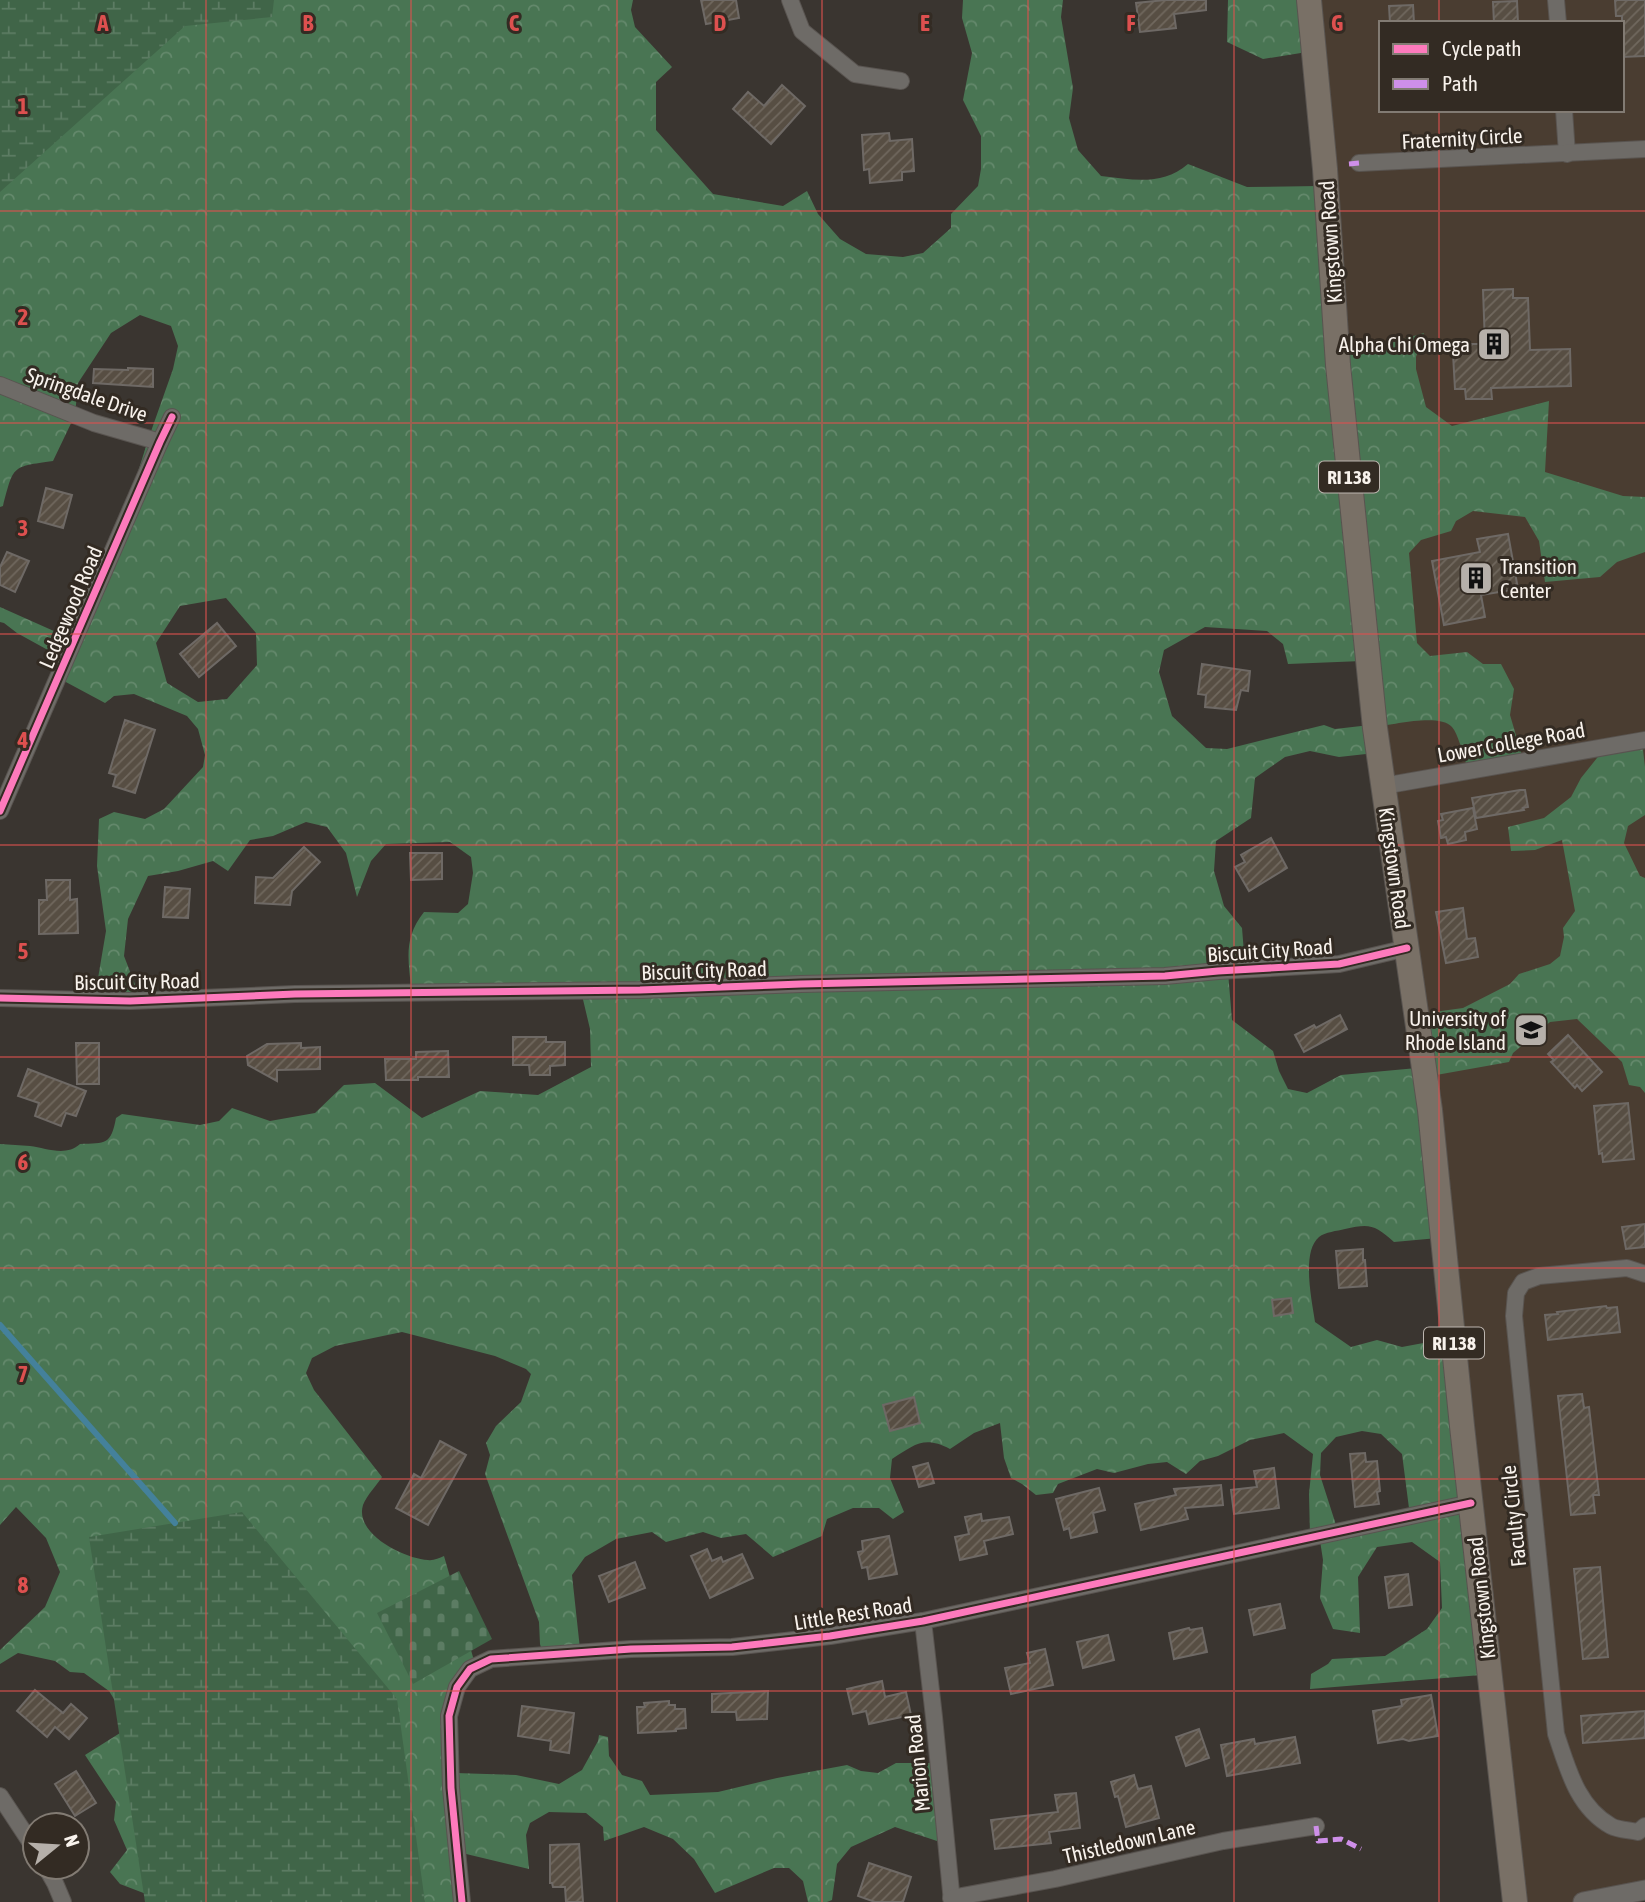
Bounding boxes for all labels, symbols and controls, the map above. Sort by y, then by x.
text: A [96,10,109,36]
text: B [303,10,314,36]
text: C [509,10,520,36]
text: D [714,10,727,36]
text: E [920,10,930,36]
text: F [1126,10,1136,36]
text: G [1331,10,1343,36]
legend [1379,21,1624,112]
text: Cycle path [1442,36,1521,60]
text: Path [1442,71,1478,95]
text: 1 [18,93,29,119]
street label: Fraternity Circle [1401,123,1523,153]
street label: Kingstown Road [1314,180,1346,304]
text: 2 [18,304,28,330]
building icon: Alpha Chi Omega [1475,325,1513,363]
place label: Alpha Chi Omega [1339,332,1470,356]
street label: Springdale Drive [23,362,151,426]
road number: RI 138 [1319,462,1379,492]
text: 3 [18,515,28,541]
street label: Ledgewood Road [33,542,107,672]
place label: Transition Center [1500,554,1577,602]
building icon: Transition Center [1457,559,1495,597]
street label: Lower College Road [1435,717,1587,767]
text: 4 [17,727,29,753]
street label: Kingstown Road [1375,805,1415,931]
street label: Biscuit City Road [1206,934,1334,966]
text: 5 [18,938,29,964]
street label: Biscuit City Road [641,956,767,984]
street label: Biscuit City Road [74,968,200,994]
place label: University of Rhode Island [1405,1006,1506,1054]
school or university icon: University of Rhode Island [1512,1011,1550,1049]
text: 6 [18,1149,29,1175]
road number: RI 138 [1424,1328,1484,1358]
text: 7 [18,1361,28,1387]
street label: Faculty Circle [1496,1464,1530,1568]
street label: Kingstown Road [1463,1536,1499,1660]
text: 8 [18,1572,29,1598]
street label: Little Rest Road [792,1592,914,1634]
street label: Marion Road [900,1713,934,1813]
north arrow [21,1811,91,1881]
street label: Thistledown Lane [1061,1814,1197,1868]
text: N [60,1832,84,1849]

